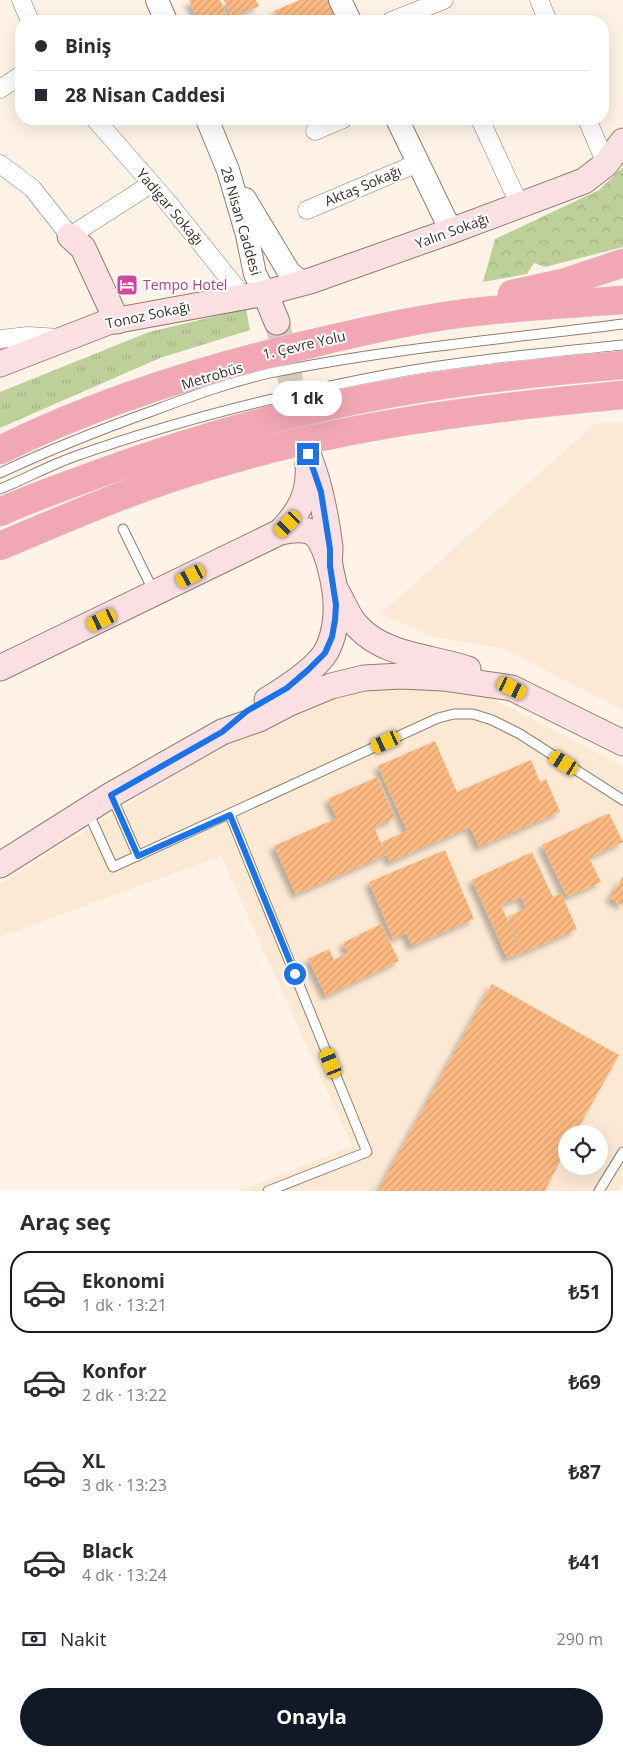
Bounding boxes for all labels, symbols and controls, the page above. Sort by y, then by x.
text: Biniş [65,33,111,59]
text: 28 Nisan Caddesi [65,82,225,108]
street label: Aktaş Sokağı [322,161,404,210]
street label: Yadigar Sokağı [133,164,208,249]
street label: 28 Nisan Caddesi [217,164,266,277]
street label: Yalın Sokağı [412,208,491,253]
hotel icon: Tempo Hotel [115,273,139,297]
place label: Tempo Hotel [143,275,227,294]
street label: Tonoz Sokağı [104,296,192,333]
street label: 1. Çevre Yolu [261,326,347,363]
street label: Metrobüs [179,357,245,394]
callout: 1 dk [273,382,343,416]
text: 1 dk [290,387,324,409]
route end [297,443,319,465]
car [272,508,303,540]
car [174,563,207,589]
car [85,607,118,633]
car [495,675,528,701]
car [369,729,402,755]
car [547,749,580,777]
route start [284,963,306,985]
car [318,1046,343,1080]
map controls [558,1125,608,1175]
button: locate [558,1125,608,1175]
text: Araç seç [20,1206,111,1236]
text: Ekonomi [82,1268,165,1294]
icon: car [22,1270,67,1315]
text: ₺51 [568,1279,601,1305]
text: 1 dk · 13:21 [82,1294,167,1316]
text: Konfor [82,1358,147,1384]
icon: car [22,1360,67,1405]
text: ₺69 [568,1369,601,1395]
text: 2 dk · 13:22 [82,1384,167,1406]
text: XL [82,1448,105,1474]
icon: car [22,1450,67,1495]
text: ₺87 [568,1459,601,1485]
text: 3 dk · 13:23 [82,1474,167,1496]
text: Black [82,1538,134,1564]
icon: car [22,1540,67,1585]
text: ₺41 [568,1549,601,1575]
text: 4 dk · 13:24 [82,1564,167,1586]
icon: cash [20,1625,48,1653]
text: Nakit [60,1626,106,1652]
text: 290 m [557,1628,603,1650]
button: Onayla [20,1688,603,1746]

